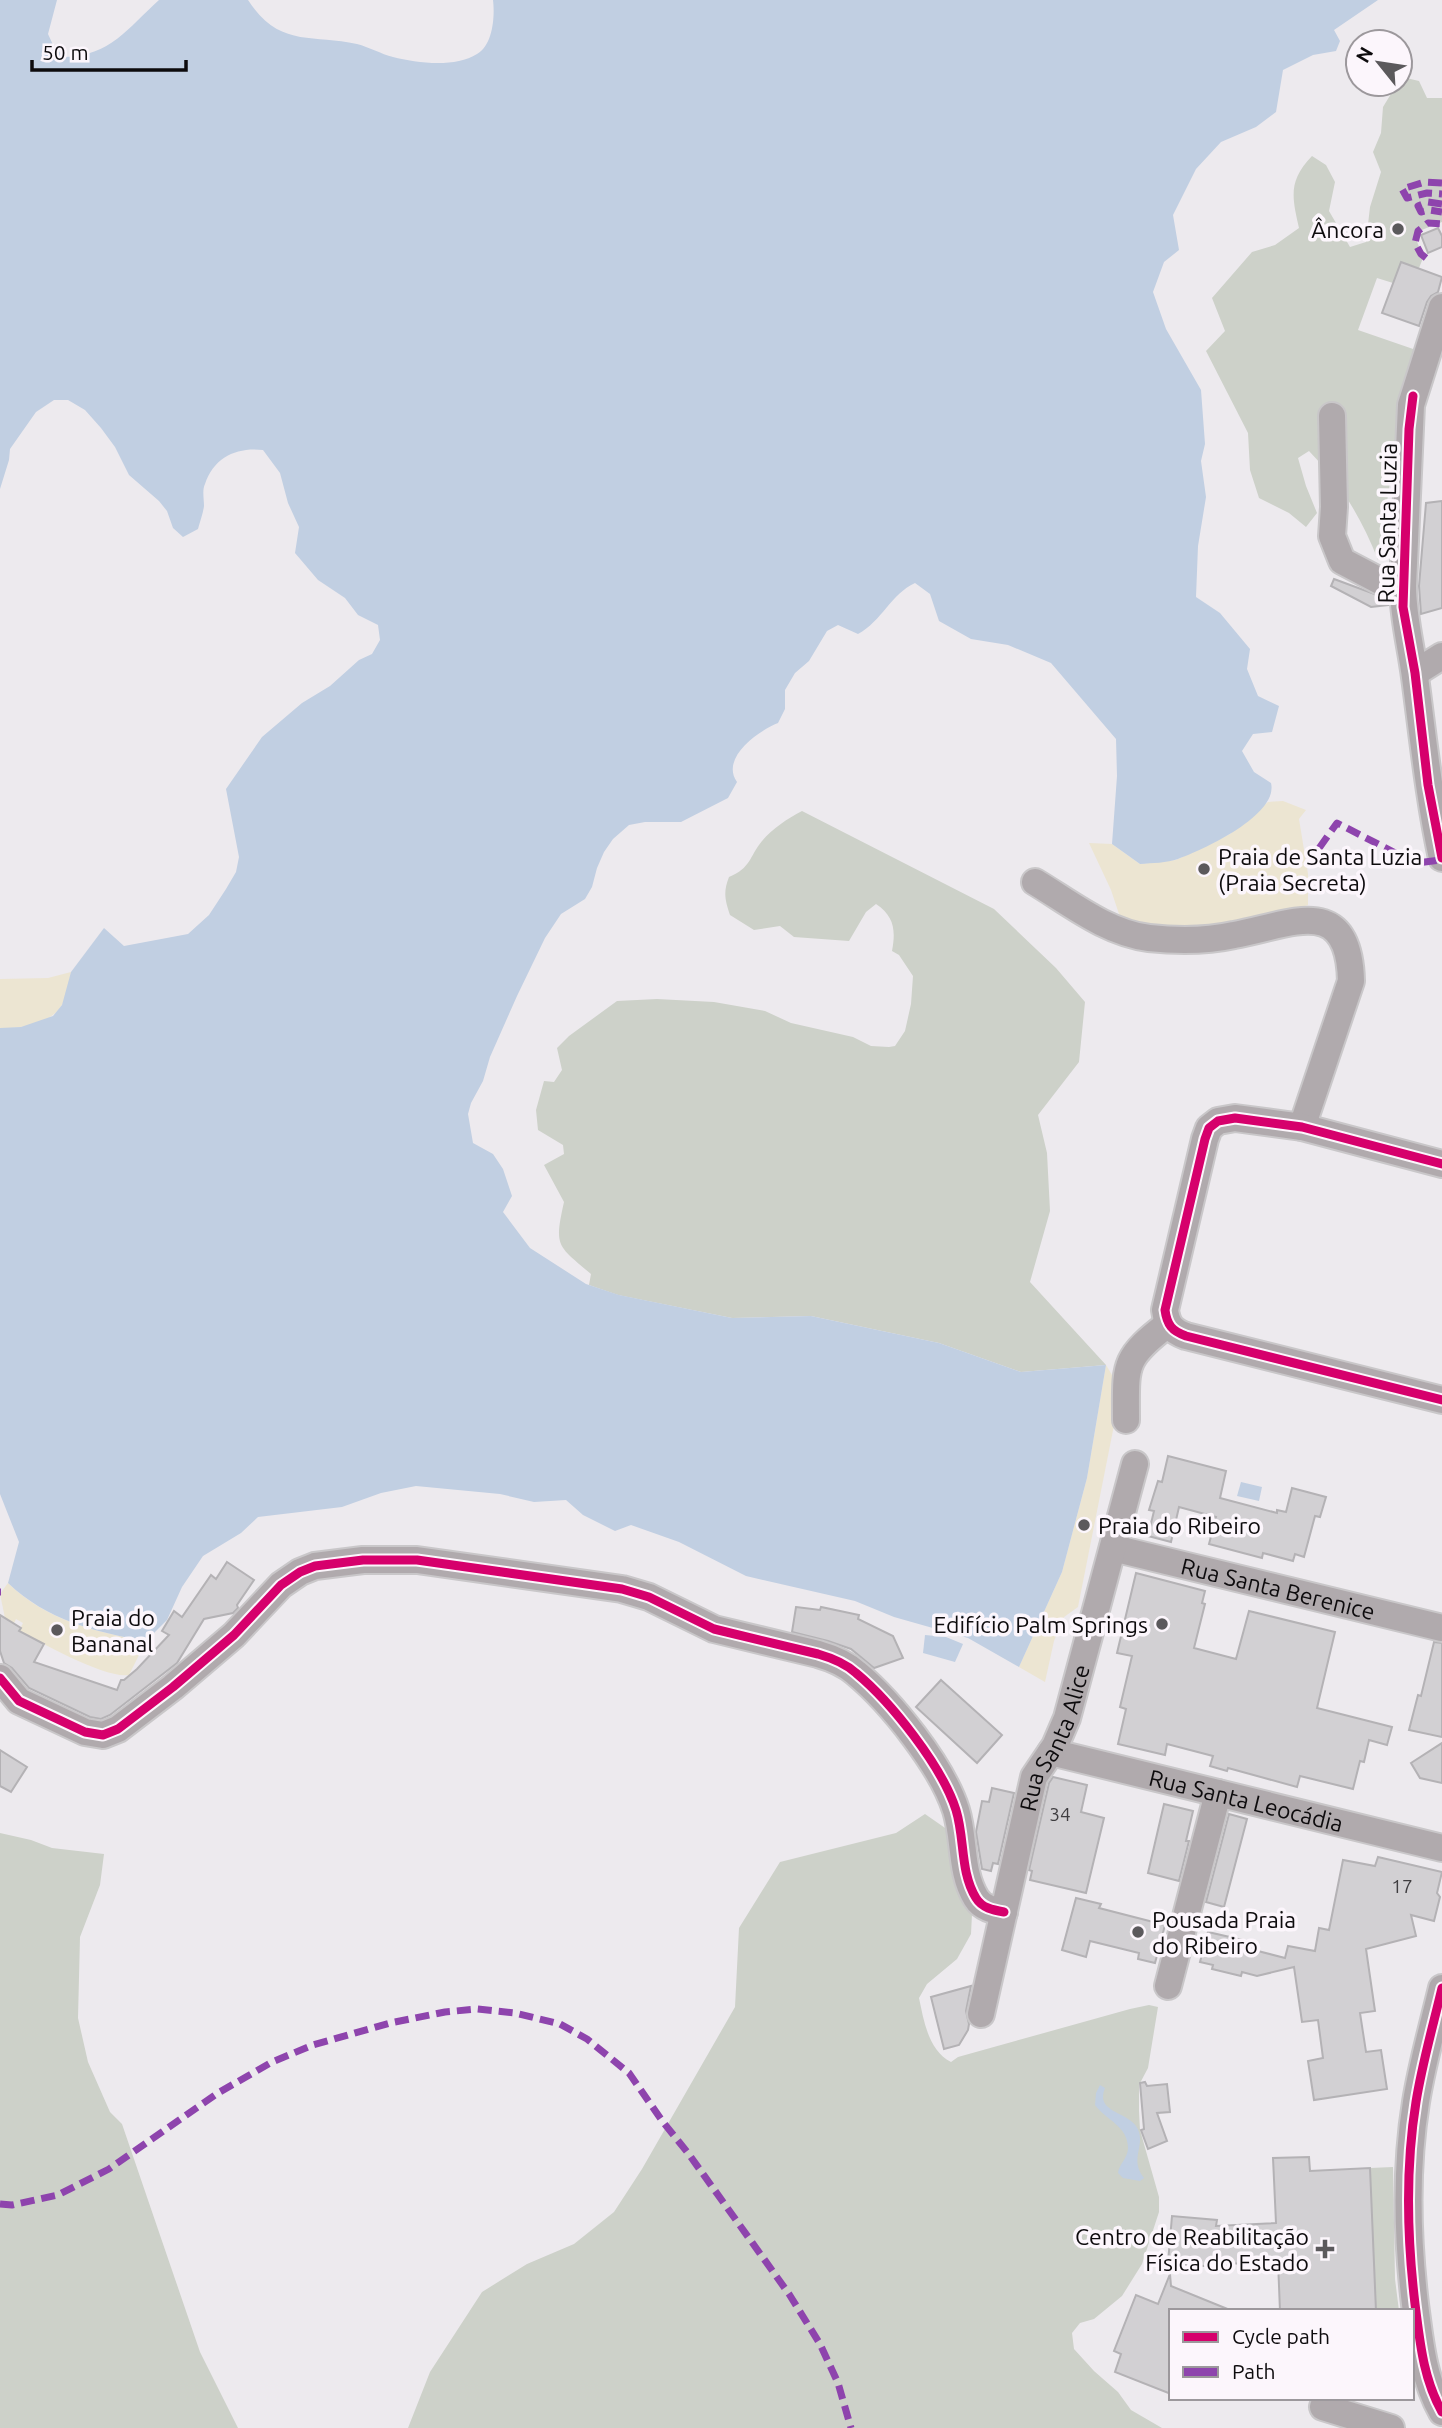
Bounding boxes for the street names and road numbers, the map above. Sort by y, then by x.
street label: Rua Santa Luzia [1373,443,1401,603]
street label: Rua Santa Berenice [1179,1553,1378,1624]
street label: Rua Santa Alice [1014,1662,1093,1814]
street label: Rua Santa Leocádia [1147,1764,1346,1836]

